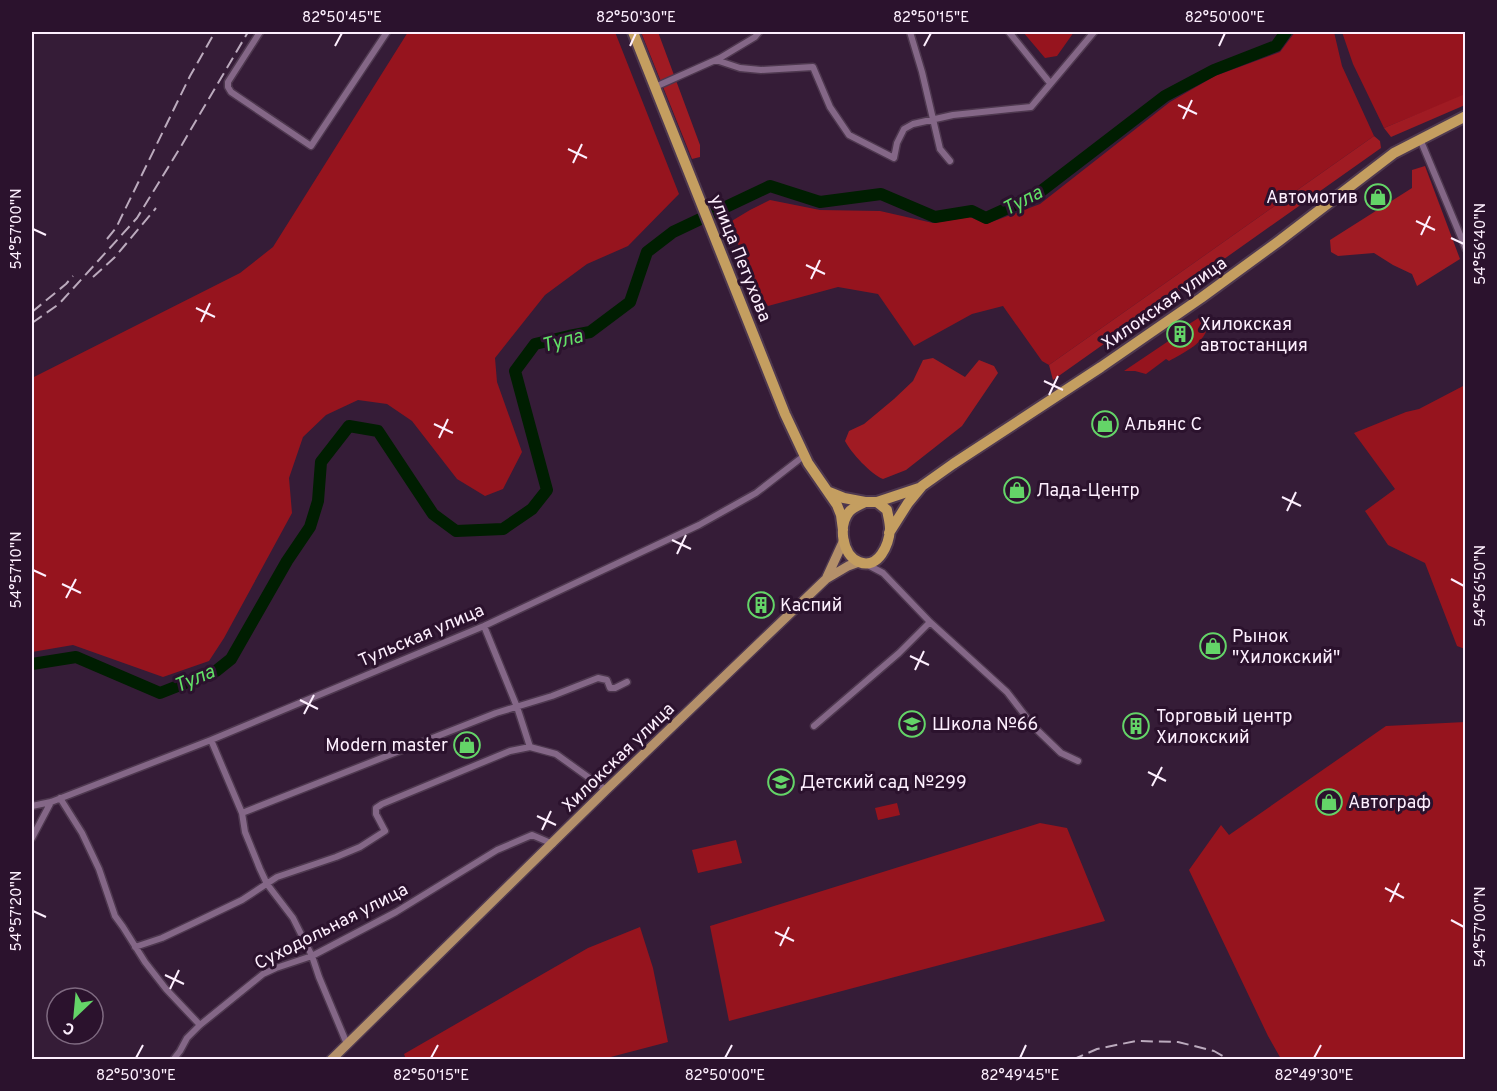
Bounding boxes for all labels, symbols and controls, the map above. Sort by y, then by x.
text: 82°50'45"E [302,9,382,28]
text: 82°50'30"E [596,9,676,28]
text: 82°50'15"E [893,9,969,28]
text: 82°50'00"E [1185,9,1265,28]
water label: Тула [998,180,1048,223]
shop icon: Автомотив [1363,182,1393,212]
place label: Автомотив [1266,187,1358,210]
text: 54°57'00"N [8,188,27,270]
street label: улица Петухова [704,191,776,326]
text: 54°56'40"N [1472,203,1491,285]
street label: Хилокская улица [1098,252,1232,356]
place label: Хилокская автостанция [1200,314,1308,358]
building icon: Хилокская автостанция [1165,319,1195,349]
water label: Тула [539,324,587,360]
shop icon: Альянс С [1090,409,1120,439]
place label: Альянс С [1124,414,1202,437]
shop icon: Лада-Центр [1002,475,1032,505]
place label: Лада-Центр [1036,480,1140,503]
text: 54°57'10"N [8,531,27,609]
text: 54°56'50"N [1472,545,1491,627]
building icon: Каспий [746,590,776,620]
place label: Каспий [780,595,842,618]
street label: Тульская улица [355,599,488,673]
place label: Рынок "Хилокский" [1232,626,1340,670]
shop icon: Рынок "Хилокский" [1198,631,1228,661]
water label: Тула [170,659,220,700]
street label: Хилокская улица [558,698,680,818]
place label: Торговый центр Хилокский [1156,706,1292,750]
school or university icon: Школа №66 [897,709,927,739]
building icon: Торговый центр Хилокский [1121,711,1151,741]
place label: Школа №66 [932,714,1038,737]
shop icon: Modern master [452,730,482,760]
place label: Modern master [325,735,448,758]
school or university icon: Детский сад №299 [766,767,796,797]
place label: Детский сад №299 [800,772,967,795]
shop icon: Автограф [1314,787,1344,817]
place label: Автограф [1348,792,1431,815]
text: 54°57'20"N [8,871,27,951]
street label: Суходольная улица [251,879,412,976]
text: 54°57'00"N [1472,886,1491,968]
north arrow [45,986,105,1046]
text: С [60,1016,78,1039]
text: 82°50'30"E [96,1067,176,1086]
text: 82°50'15"E [393,1067,469,1086]
text: 82°50'00"E [685,1067,765,1086]
text: 82°49'45"E [980,1067,1060,1086]
text: 82°49'30"E [1275,1067,1353,1086]

